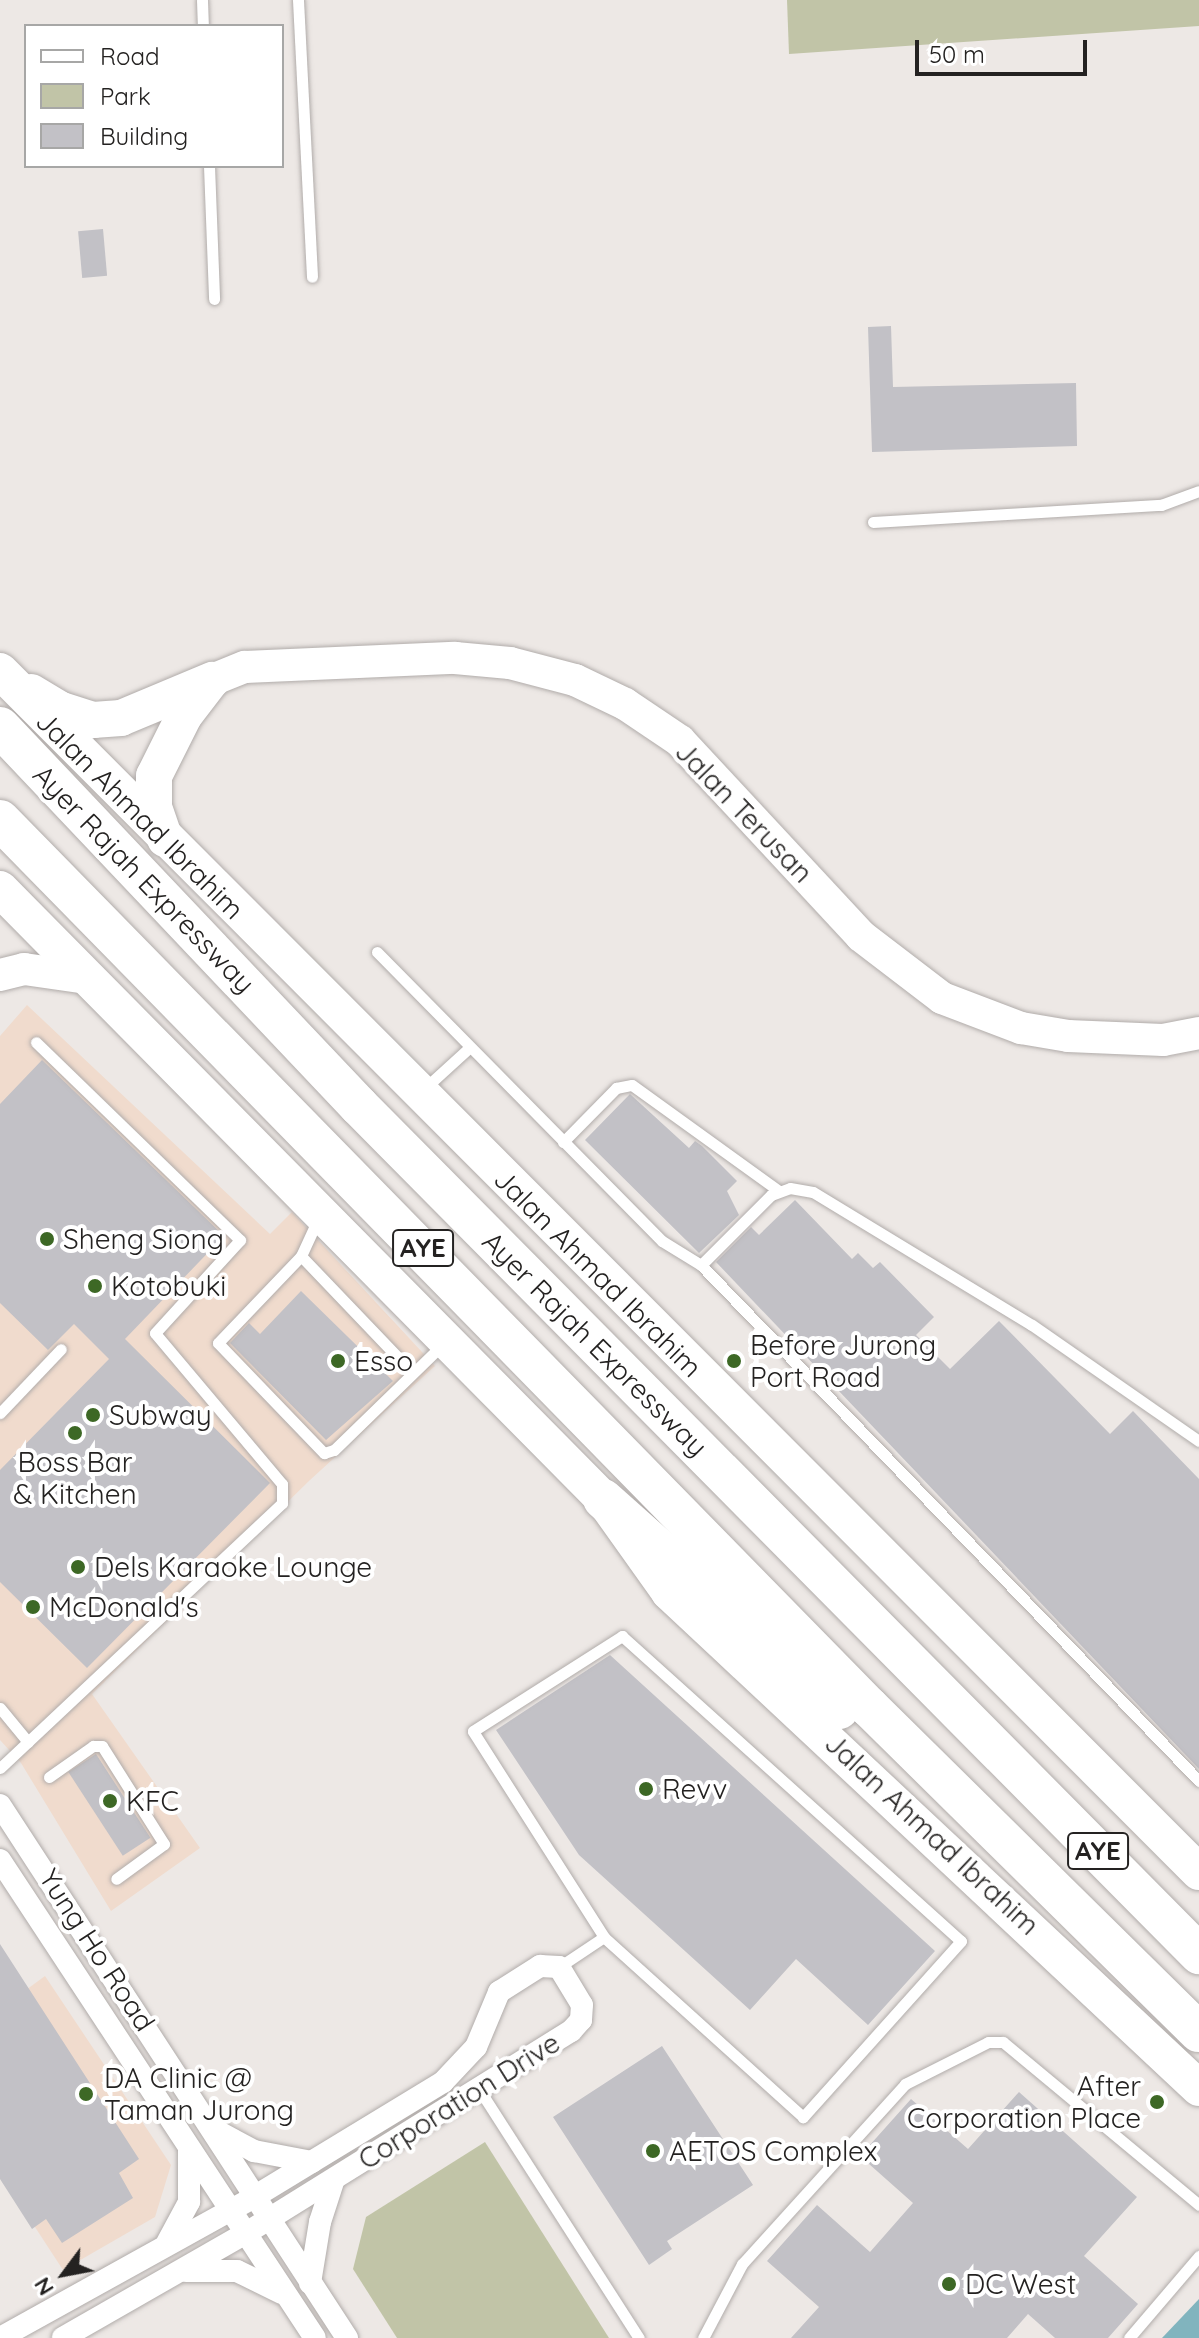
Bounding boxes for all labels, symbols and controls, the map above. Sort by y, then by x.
legend [24,24,284,168]
scale bar [919,24,1091,74]
text: 50 m [929,39,985,69]
text: Road [100,41,160,71]
text: Park [100,81,151,111]
text: Building [100,121,188,151]
street label: Jalan Ahmad Ibrahim [29,704,251,926]
street label: Jalan Terusan [668,735,820,889]
street label: Ayer Rajah Expressway [26,758,262,1000]
street label: Jalan Ahmad Ibrahim [487,1162,709,1384]
place label: Sheng Siong [63,1222,224,1256]
street label: Ayer Rajah Expressway [476,1225,714,1463]
road number: AYE [391,1226,455,1270]
marker: Sheng Siong [38,1230,56,1248]
place label: Kotobuki [111,1269,226,1303]
marker: Kotobuki [86,1277,104,1295]
place label: Before Jurong Port Road [750,1328,936,1394]
place label: Esso [354,1344,413,1378]
marker: Esso [329,1352,347,1370]
marker: Before Jurong Port Road [725,1352,743,1370]
place label: Subway [109,1398,212,1432]
marker: Subway [84,1406,102,1424]
marker: Boss Bar & Kitchen [66,1424,84,1442]
place label: Boss Bar & Kitchen [13,1445,137,1511]
place label: Dels Karaoke Lounge [94,1550,372,1584]
marker: Dels Karaoke Lounge [69,1558,87,1576]
place label: McDonald's [49,1590,199,1624]
marker: McDonald's [24,1598,42,1616]
street label: Jalan Ahmad Ibrahim [818,1726,1046,1942]
place label: Revv [662,1772,727,1806]
marker: Revv [637,1780,655,1798]
place label: KFC [126,1784,179,1818]
marker: KFC [101,1792,119,1810]
road number: AYE [1066,1829,1130,1873]
street label: Yung Ho Road [32,1863,162,2037]
street label: Corporation Drive [352,2026,566,2176]
place label: DA Clinic @ Taman Jurong [104,2061,294,2127]
place label: After Corporation Place [907,2069,1141,2135]
marker: DA Clinic @ Taman Jurong [75,2083,97,2105]
marker: After Corporation Place [1148,2093,1166,2111]
place label: AETOS Complex [669,2134,877,2168]
marker: AETOS Complex [644,2142,662,2160]
north arrow [24,2234,104,2314]
place label: DC West [965,2267,1076,2301]
text: N [27,2272,60,2301]
marker: DC West [940,2275,958,2293]

